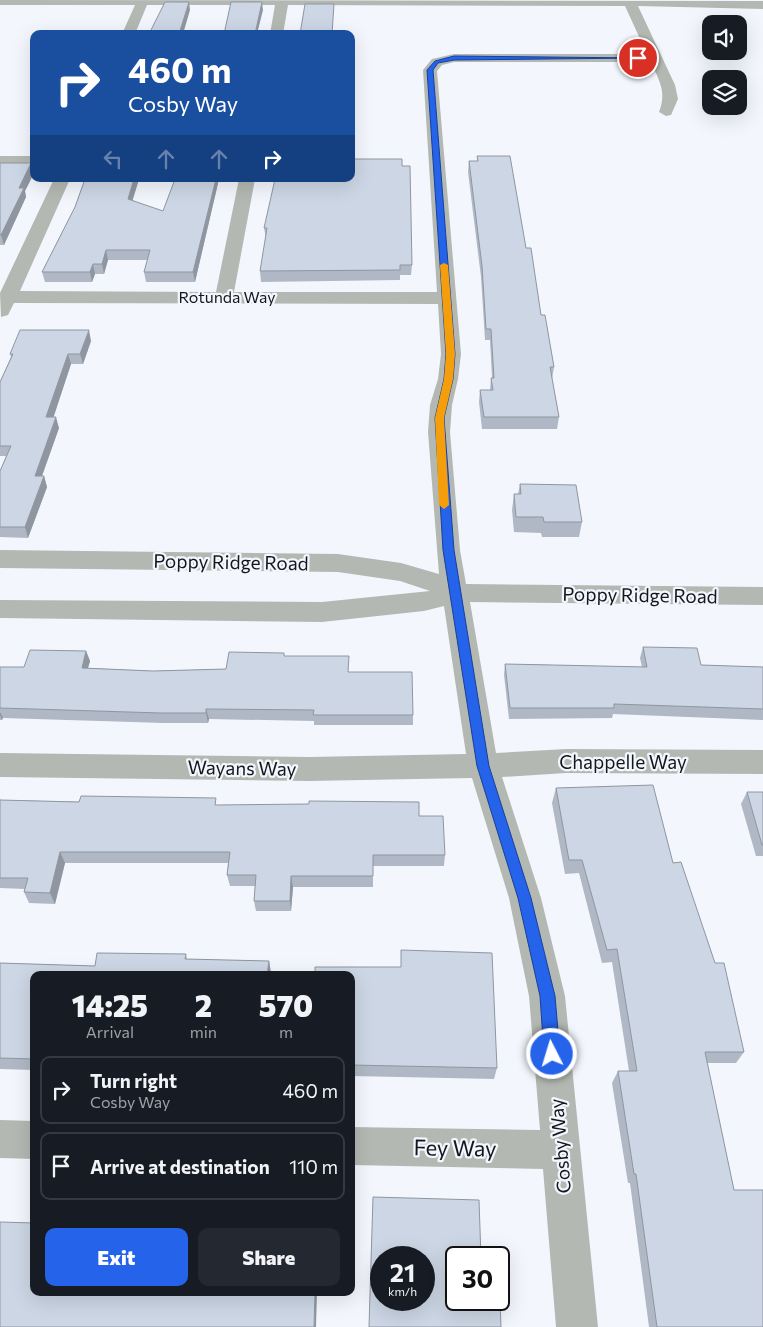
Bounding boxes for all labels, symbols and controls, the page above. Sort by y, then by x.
map controls [702,15,747,115]
button: sound [702,15,747,60]
pin [617,37,659,79]
icon: arrive [624,44,652,72]
text: 460 m [128,47,232,90]
icon: right [45,50,110,115]
button: layers [702,70,747,115]
text: Cosby Way [128,90,238,117]
icon: left [99,145,127,173]
icon: ahead [152,145,180,173]
icon: ahead [205,145,233,173]
icon: right [258,145,286,173]
street label: Rotunda Way [179,287,275,306]
street label: Poppy Ridge Road [153,549,309,574]
street label: Poppy Ridge Road [562,582,718,607]
street label: Chappelle Way [559,750,687,773]
street label: Wayans Way [187,755,297,780]
text: 14:25 [72,986,148,1023]
text: 2 [195,986,212,1023]
text: 570 [259,986,313,1023]
text: Arrival [86,1022,134,1041]
text: min [190,1022,217,1041]
text: m [279,1022,293,1041]
position arrow [525,1027,577,1079]
text: Turn right [90,1069,177,1092]
icon: right [47,1076,75,1104]
text: 460 m [282,1079,338,1102]
text: Cosby Way [90,1092,170,1111]
street label: Cosby Way [544,1097,575,1194]
street label: Fey Way [413,1133,497,1162]
icon: arrive [47,1152,75,1180]
text: Arrive at destination [90,1155,270,1178]
text: 110 m [289,1155,338,1178]
button: Exit [45,1228,188,1286]
button: Share [198,1228,340,1286]
speed limit sign: 30 [445,1246,510,1311]
text: 21 [390,1257,415,1287]
text: km/h [388,1284,417,1298]

